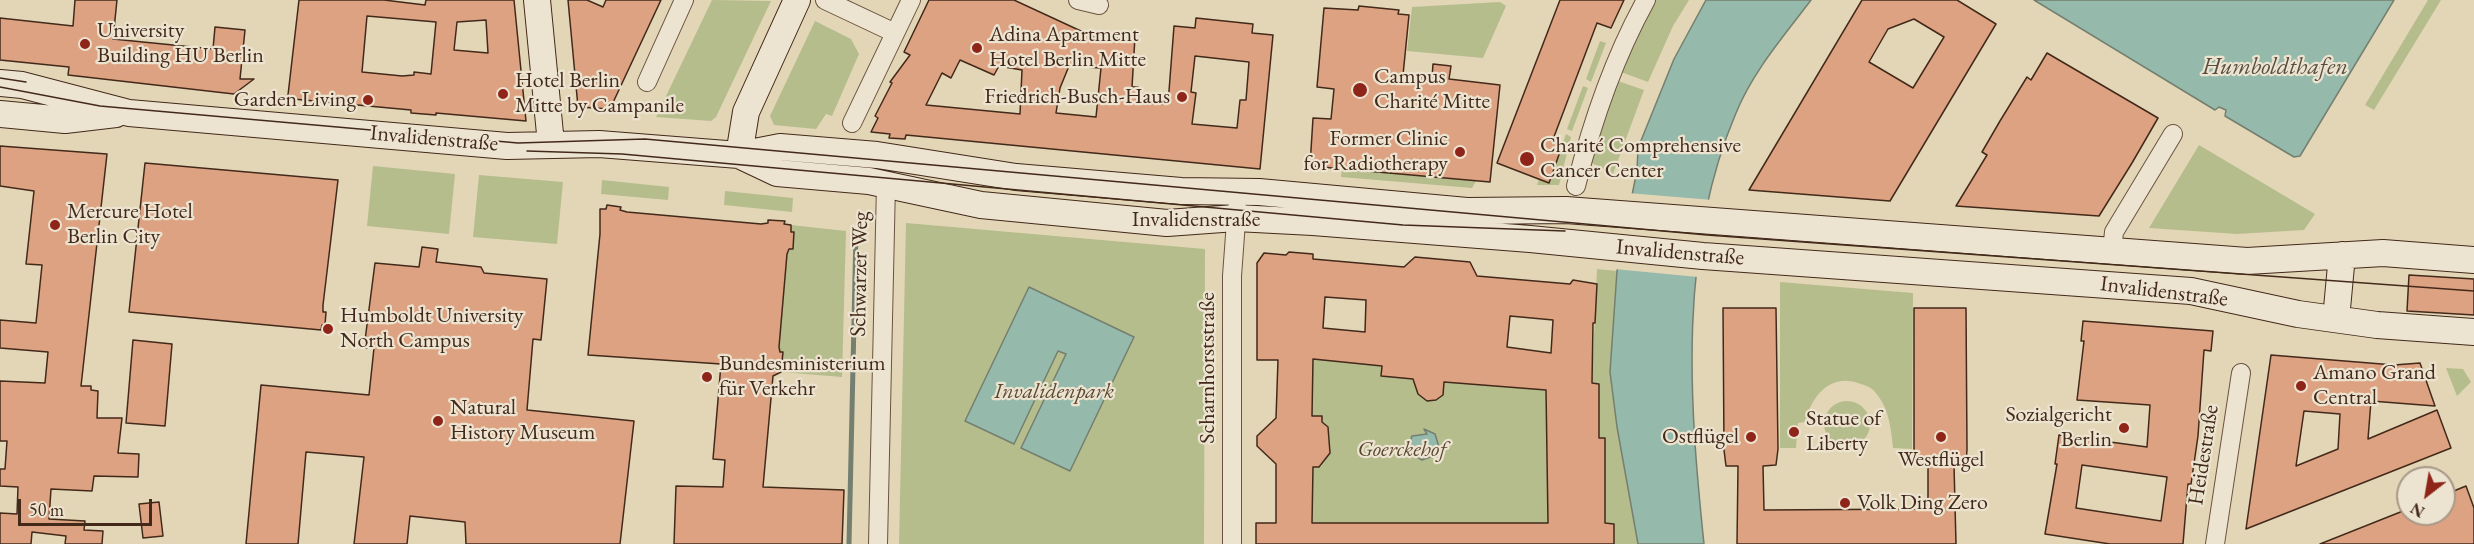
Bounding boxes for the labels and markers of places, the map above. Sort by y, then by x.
place label: University Building HU Berlin [97,18,264,70]
place label: Adina Apartment Hotel Berlin Mitte [989,22,1146,74]
marker: University Building HU Berlin [78,37,92,51]
marker: Adina Apartment Hotel Berlin Mitte [970,41,984,55]
place label: Campus Charité Mitte [1374,64,1490,116]
place label: Hotel Berlin Mitte by Campanile [515,68,684,119]
marker: Campus Charité Mitte [1351,81,1369,99]
place label: Friedrich-Busch-Haus [984,84,1170,110]
place label: Garden Living [234,87,356,113]
marker: Hotel Berlin Mitte by Campanile [496,87,510,101]
marker: Friedrich-Busch-Haus [1175,90,1189,104]
marker: Garden Living [361,93,375,107]
place label: Former Clinic for Radiotherapy [1304,126,1448,178]
place label: Charité Comprehensive Cancer Center [1540,133,1741,184]
marker: Former Clinic for Radiotherapy [1453,145,1467,159]
marker: Charité Comprehensive Cancer Center [1518,150,1536,168]
place label: Mercure Hotel Berlin City [67,199,193,250]
marker: Mercure Hotel Berlin City [48,218,62,232]
place label: Humboldt University North Campus [340,303,523,354]
marker: Humboldt University North Campus [321,322,335,336]
place label: Bundesministerium für Verkehr [719,351,885,402]
place label: Amano Grand Central [2313,360,2436,412]
marker: Bundesministerium für Verkehr [700,370,714,384]
marker: Amano Grand Central [2294,379,2308,393]
place label: Natural History Museum [450,395,595,446]
place label: Sozialgericht Berlin [2005,402,2112,454]
place label: Statue of Liberty [1806,406,1881,458]
marker: Natural History Museum [431,414,445,428]
marker: Sozialgericht Berlin [2117,421,2131,435]
place label: Ostflügel [1662,424,1739,450]
marker: Statue of Liberty [1787,425,1801,439]
marker: Ostflügel [1744,430,1758,444]
marker: Westflügel [1934,430,1948,444]
place label: Westflügel [1898,447,1984,473]
place label: Volk Ding Zero [1857,490,1988,516]
marker: Volk Ding Zero [1838,496,1852,510]

